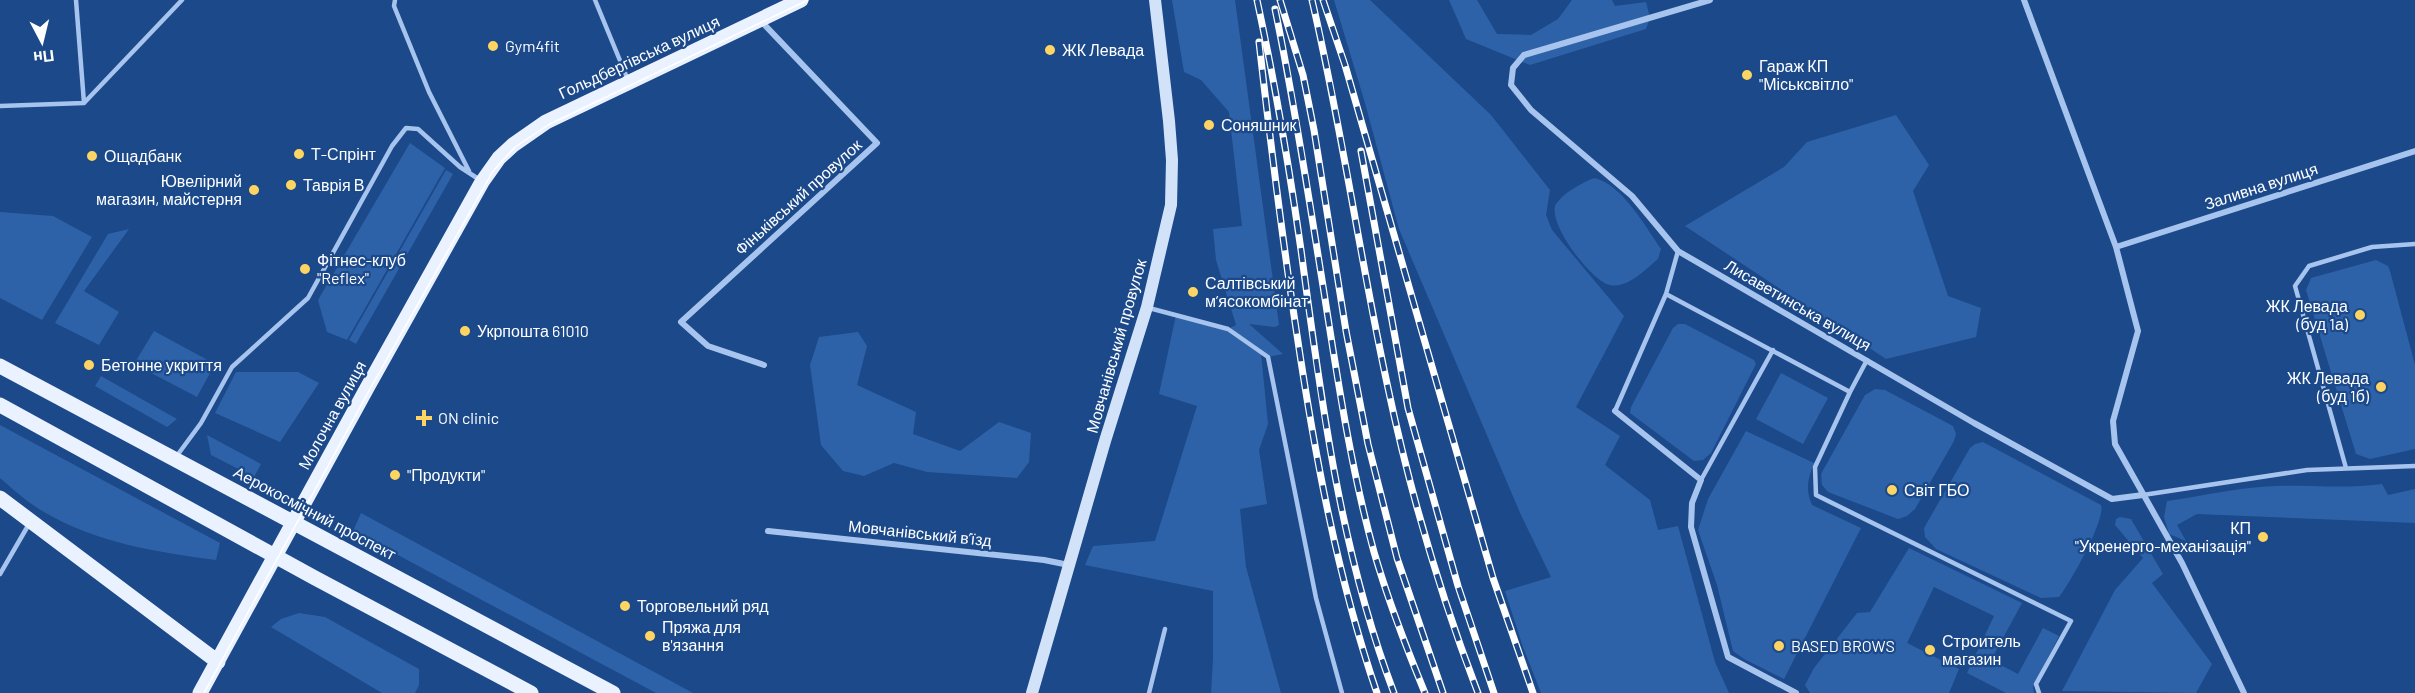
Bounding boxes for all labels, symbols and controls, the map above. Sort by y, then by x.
street label: Гольдбергівська вулиця [555,11,722,102]
north arrow [12,12,72,72]
place label: Gym4fit [505,36,560,55]
marker: Gym4fit [486,39,500,53]
place label: ЖК Левада [1062,40,1144,59]
marker: ЖК Левада [1043,43,1057,57]
text: Пн [32,47,56,68]
place label: Гараж КП "Міськсвітло" [1759,56,1853,93]
marker: Гараж КП "Міськсвітло" [1740,68,1754,82]
place label: Соняшник [1221,115,1298,134]
marker: Соняшник [1202,118,1216,132]
street label: Фіньківський провулок [730,134,866,259]
place label: Т-Спрінт [311,144,377,163]
place label: Ощадбанк [104,146,182,165]
marker: Т-Спрінт [292,147,306,161]
marker: Ощадбанк [85,149,99,163]
street label: Заливна вулиця [2202,158,2320,213]
place label: Ювелірний магазин, майстерня [96,171,242,208]
place label: Таврія В [303,175,364,194]
marker: Таврія В [284,178,298,192]
marker: Ювелірний магазин, майстерня [247,183,261,197]
place label: Фітнес-клуб "Reflex" [317,250,406,287]
street label: Лисаветинська вулиця [1722,255,1875,354]
street label: Мовчанівський провулок [1082,256,1150,435]
marker: Фітнес-клуб "Reflex" [298,262,312,276]
place label: Салтівський мʼясокомбінат [1205,273,1309,310]
marker: Салтівський мʼясокомбінат [1186,285,1200,299]
place label: ЖК Левада (буд 1а) [2266,296,2349,333]
marker: ЖК Левада (буд 1а) [2353,308,2367,322]
place label: Укрпошта 61010 [477,321,589,340]
marker: Укрпошта 61010 [458,324,472,338]
place label: Бетонне укриття [101,355,222,374]
street label: Молочна вулиця [294,357,369,472]
marker: Бетонне укриття [82,358,96,372]
place label: ЖК Левада (буд 1б) [2287,368,2370,405]
marker: ЖК Левада (буд 1б) [2374,380,2388,394]
place label: ON clinic [438,408,499,427]
marker: ON clinic [415,409,433,427]
street label: Аерокосмічний проспект [231,462,400,564]
place label: "Продукти" [407,465,485,484]
marker: "Продукти" [388,468,402,482]
place label: Світ ГБО [1904,480,1970,499]
marker: Світ ГБО [1885,483,1899,497]
street label: Мовчанівський в’їзд [847,516,993,550]
place label: КП "Укренерго-механізація" [2075,518,2251,555]
marker: КП "Укренерго-механізація" [2256,530,2270,544]
place label: Торговельний ряд [637,596,769,615]
marker: Торговельний ряд [618,599,632,613]
place label: Пряжа для в'язання [662,617,741,654]
marker: Пряжа для в'язання [643,629,657,643]
place label: Строитель магазин [1942,631,2021,668]
place label: BASED BROWS [1791,636,1895,655]
marker: BASED BROWS [1772,639,1786,653]
marker: Строитель магазин [1923,643,1937,657]

